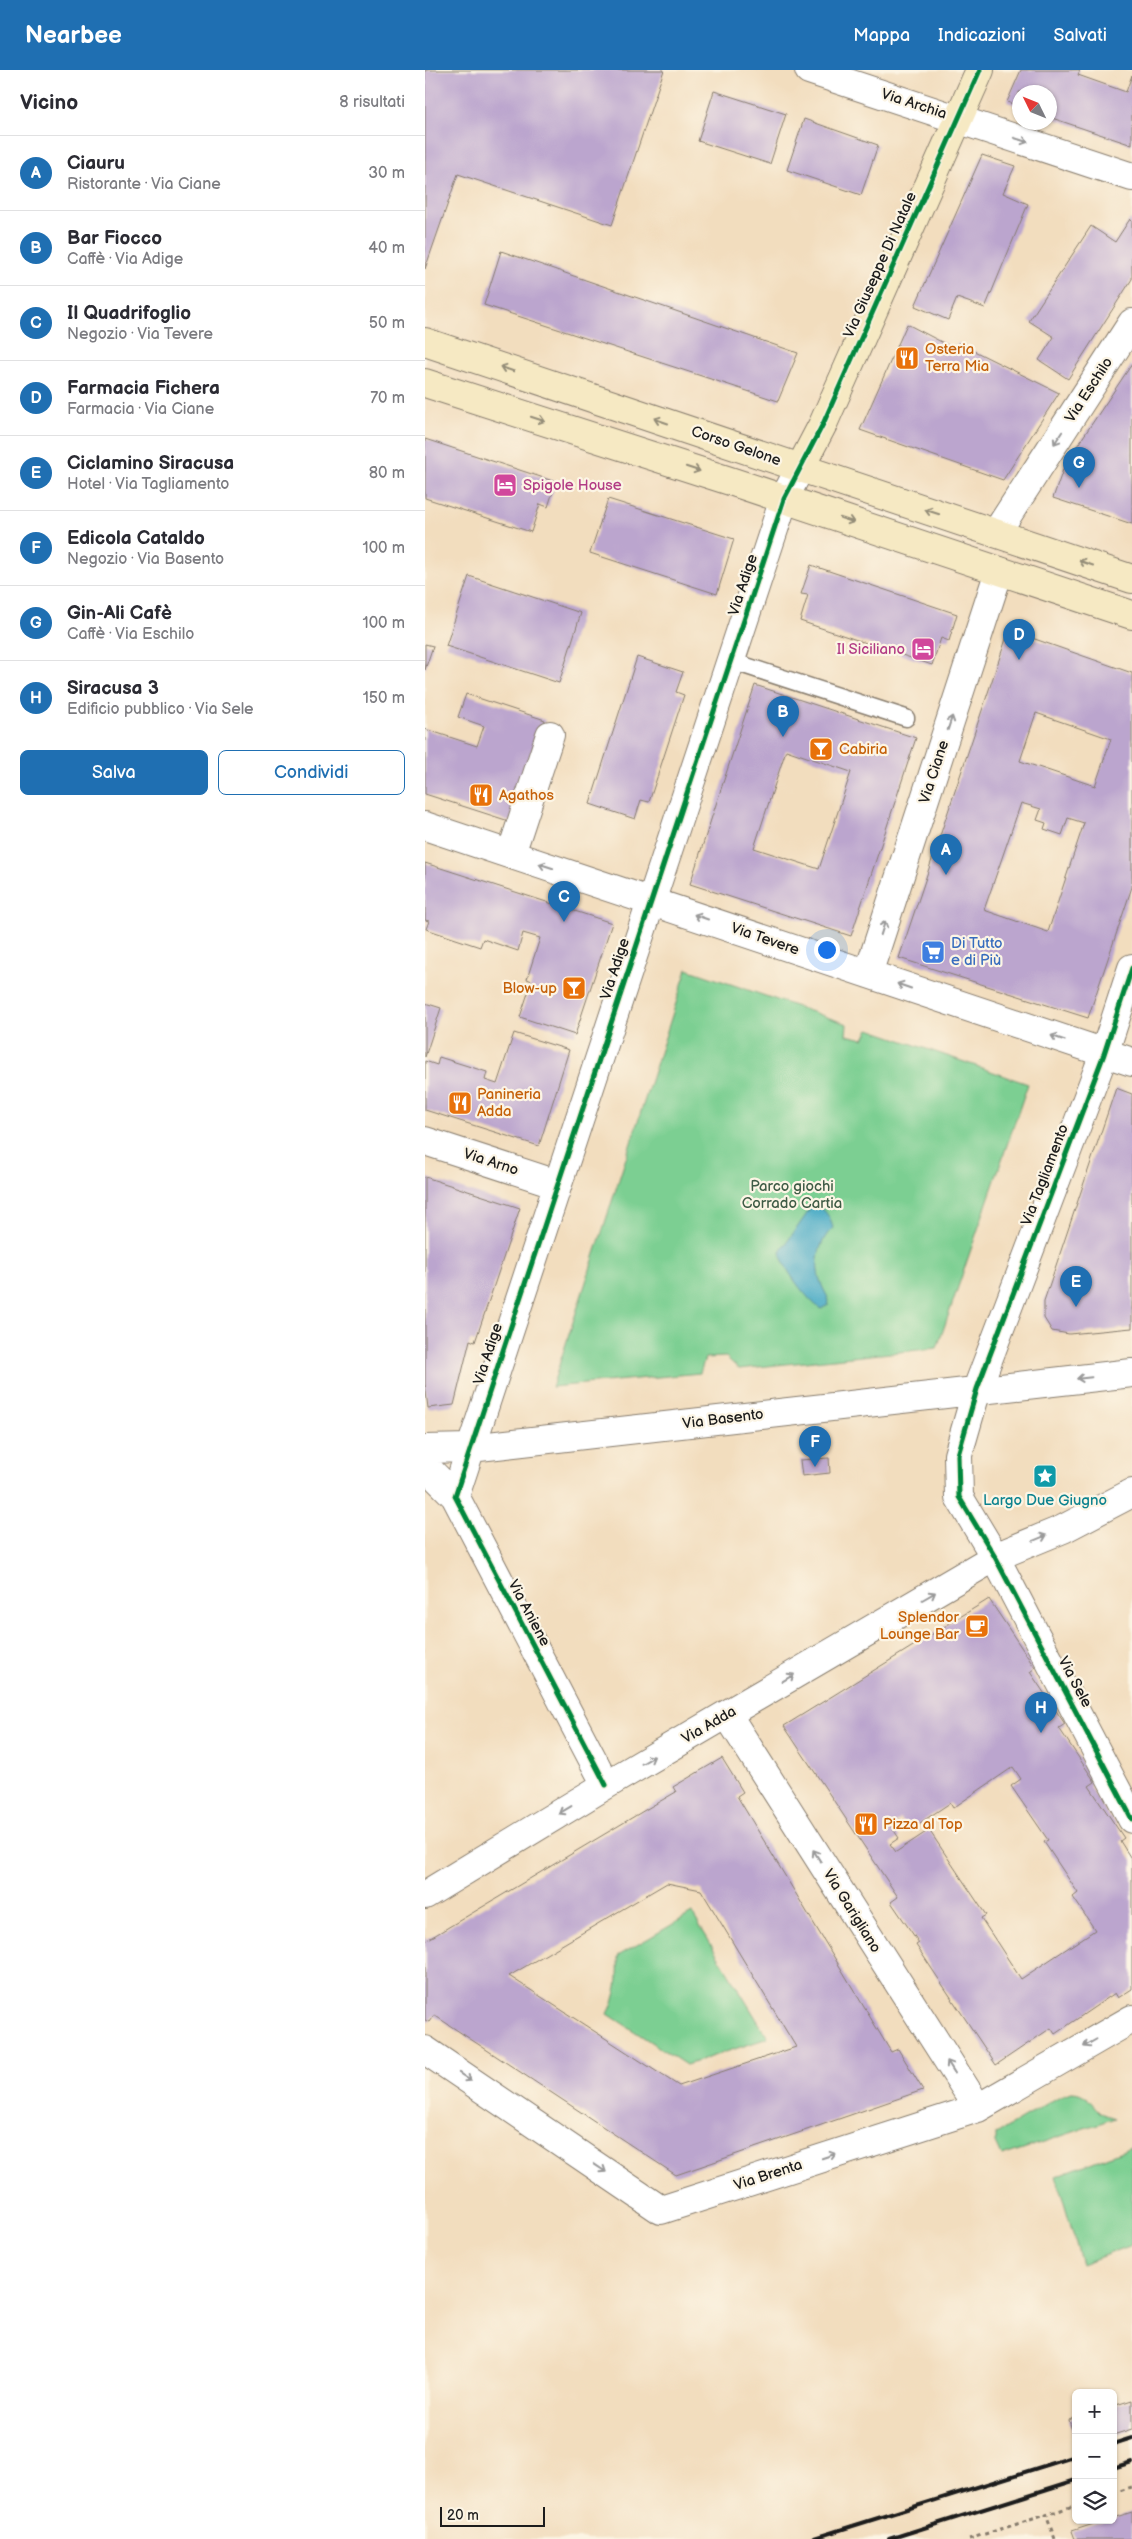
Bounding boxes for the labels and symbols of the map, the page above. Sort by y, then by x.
street label: Via Archia [879,84,949,124]
north arrow [1012,85,1057,130]
one-way arrow [1013,136,1029,146]
street label: Via Giuseppe Di Natale [839,189,921,341]
place label: Osteria Terra Mia [925,340,989,376]
restaurant icon: Osteria Terra Mia [894,345,920,371]
street label: Via Eschilo [1061,354,1117,426]
one-way arrow [500,364,516,374]
one-way arrow [530,415,546,425]
one-way arrow [654,416,670,425]
street label: Corso Gelone [689,422,784,470]
one-way arrow [1053,430,1063,444]
pin: G [1063,447,1095,488]
one-way arrow [685,464,701,474]
hotel icon: Spigole House [492,472,518,498]
place label: Spigole House [523,476,622,495]
one-way arrow [924,506,940,516]
one-way arrow [839,516,855,526]
street label: Via Adige [724,552,762,618]
one-way arrow [1079,558,1094,567]
pin: D [1003,619,1035,660]
hotel icon: Il Siciliano [910,636,936,662]
place label: Il Siciliano [837,640,905,659]
pin: B [767,696,799,737]
one-way arrow [945,715,955,731]
bar icon: Cabiria [808,736,834,762]
street label: Via Ciane [915,738,953,806]
place label: Cabiria [839,740,888,759]
restaurant icon: Agathos [468,782,494,808]
place label: Agathos [499,786,554,805]
pin: A [930,834,962,875]
one-way arrow [539,861,555,870]
pin: C [548,881,580,922]
one-way arrow [693,912,709,921]
street label: Via Tevere [728,918,802,960]
one-way arrow [879,920,888,936]
place label: Di Tutto e di Più [951,934,1003,970]
street label: Via Adige [596,936,634,1002]
your location [814,937,840,963]
supermarket icon: Di Tutto e di Più [920,939,946,965]
bar icon: Blow-up [561,975,587,1001]
place label: Blow-up [502,979,557,998]
one-way arrow [897,981,913,990]
one-way arrow [1051,1033,1067,1042]
place label: Panineria Adda [477,1085,541,1121]
restaurant icon: Panineria Adda [447,1090,473,1116]
street label: Via Tagliamento [1017,1122,1073,1228]
street label: Via Arno [461,1144,521,1180]
park label: Parco giochi Corrado Cartia [742,1177,842,1213]
pin: E [1060,1266,1092,1307]
street label: Via Adige [469,1321,507,1387]
one-way arrow [1076,1373,1092,1383]
street label: Via Basento [681,1405,765,1433]
pin: F [799,1426,831,1467]
place icon: Largo Due Giugno [1032,1463,1058,1489]
place label: Largo Due Giugno [983,1491,1107,1510]
one-way arrow [1033,1533,1048,1542]
street label: Via Aniene [504,1576,555,1650]
one-way arrow [921,1590,935,1600]
place label: Splendor Lounge Bar [880,1608,960,1644]
cafe icon: Splendor Lounge Bar [964,1613,990,1639]
street label: Via Sele [1054,1653,1096,1711]
one-way arrow [781,1672,795,1682]
pin: H [1025,1692,1057,1733]
street label: Via Adda [678,1702,740,1748]
one-way arrow [641,1755,655,1765]
one-way arrow [558,1806,572,1816]
restaurant icon: Pizza al Top [853,1811,879,1837]
place label: Pizza al Top [883,1815,963,1834]
one-way arrow [812,1849,822,1863]
street label: Via Garigliano [819,1866,885,1956]
one-way arrow [1083,2039,1097,2049]
one-way arrow [946,2060,956,2074]
one-way arrow [458,2072,472,2082]
one-way arrow [820,2150,836,2160]
street label: Via Brenta [731,2155,805,2195]
one-way arrow [593,2163,607,2173]
scale bar [440,2504,545,2527]

